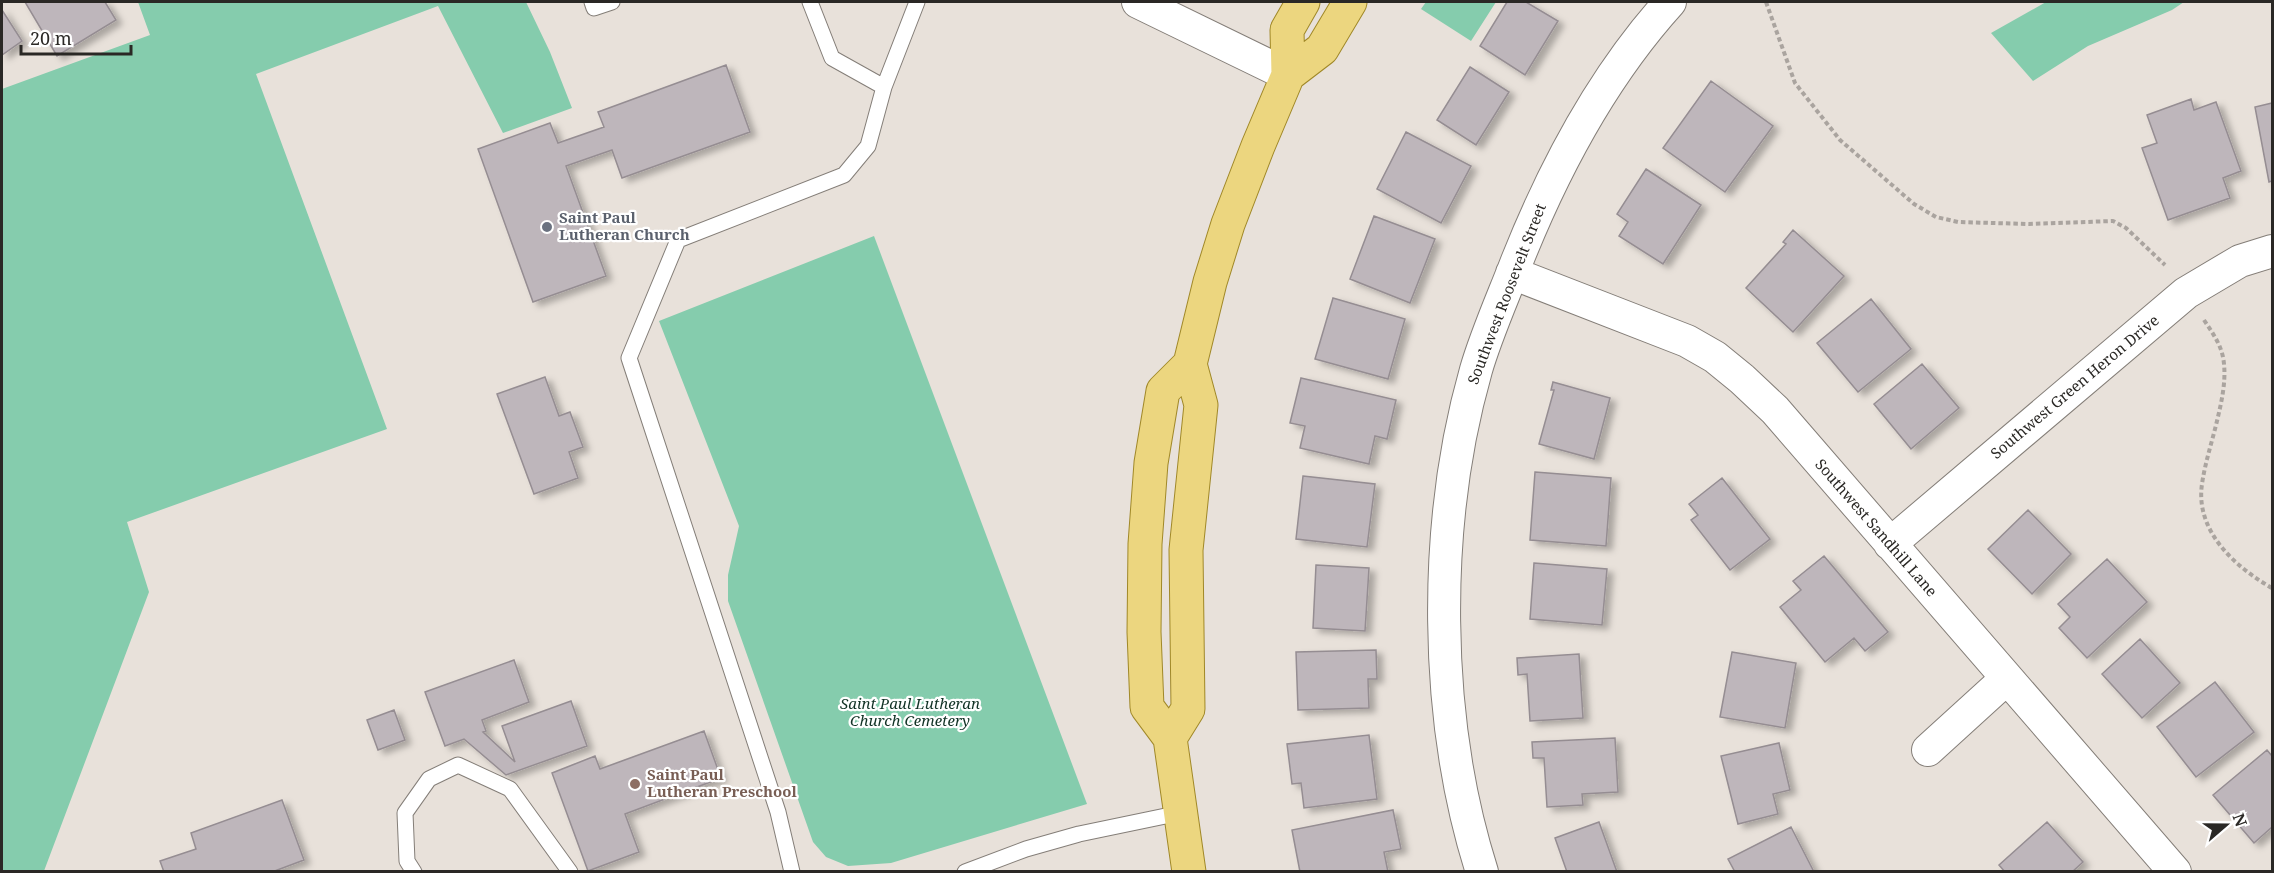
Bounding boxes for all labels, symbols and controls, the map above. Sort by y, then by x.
scale bar [21,18,130,56]
text: 20 m [30,26,72,50]
street label: Southwest Roosevelt Street [1462,200,1550,387]
place label: Saint Paul Lutheran Church [559,207,690,244]
marker: Saint Paul Lutheran Church [540,220,554,234]
street label: Southwest Green Heron Drive [1986,310,2163,463]
street label: Southwest Sandhill Lane [1811,454,1942,601]
park label: Saint Paul Lutheran Church Cemetery [840,693,980,730]
place label: Saint Paul Lutheran Preschool [647,764,797,801]
marker: Saint Paul Lutheran Preschool [628,777,642,791]
north arrow [2196,795,2256,855]
text: N [2228,810,2253,830]

